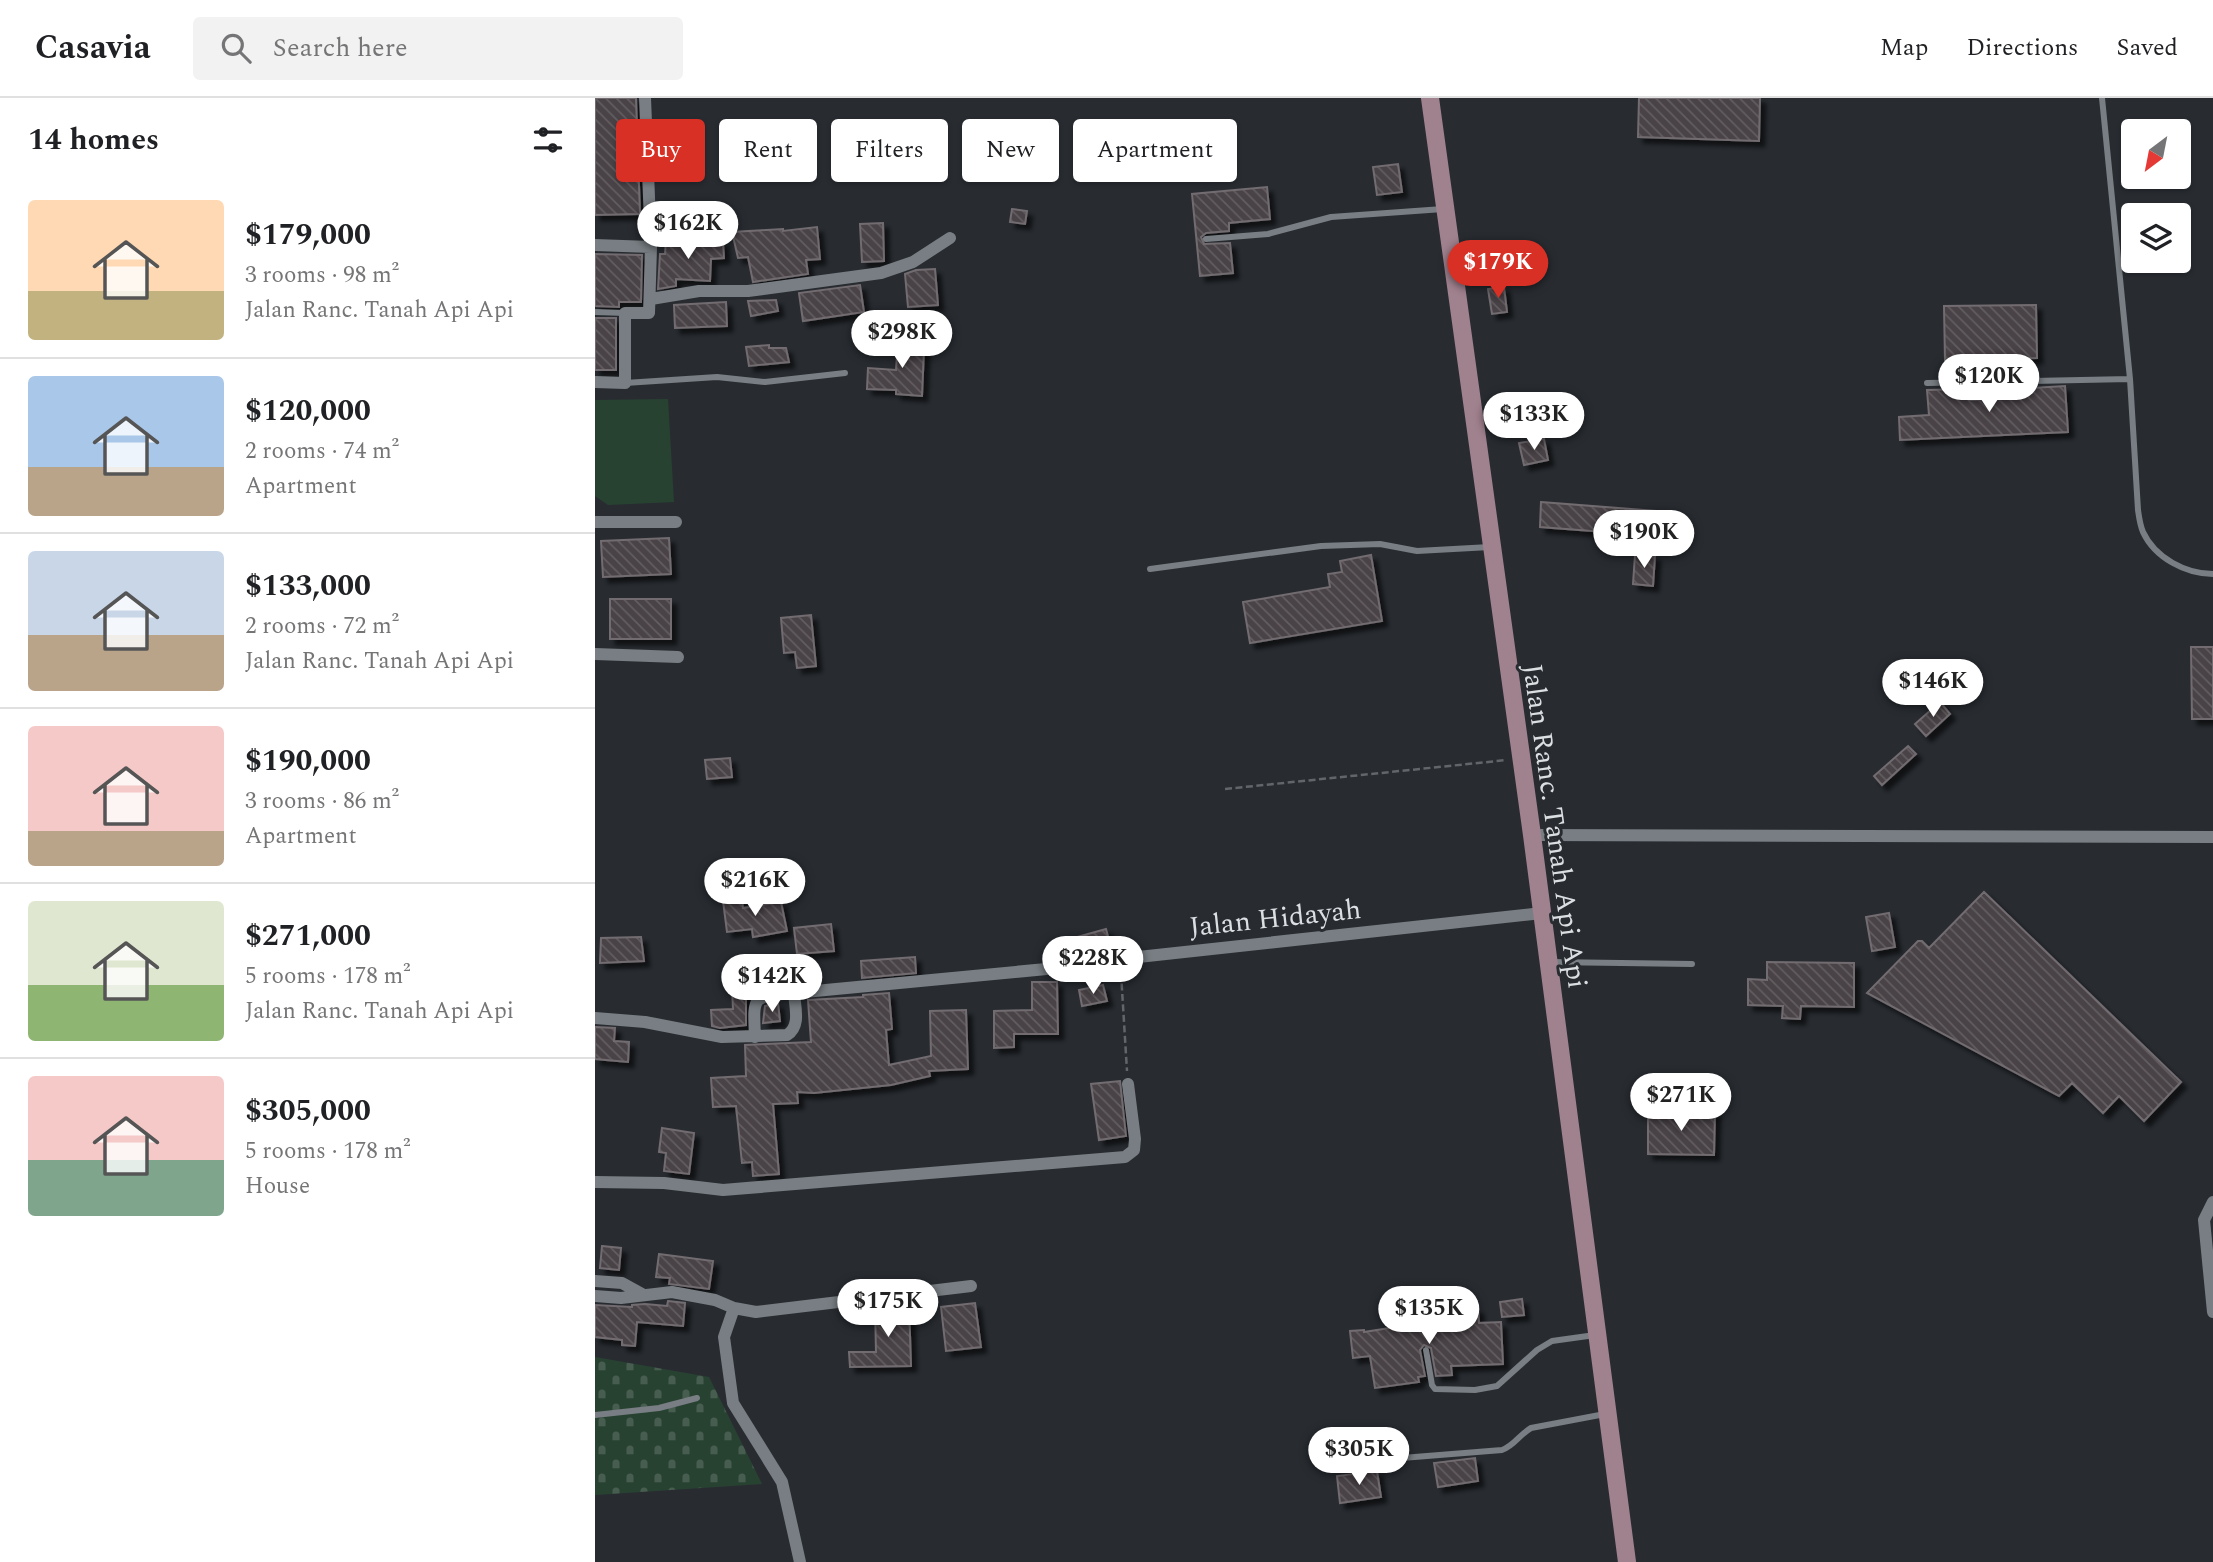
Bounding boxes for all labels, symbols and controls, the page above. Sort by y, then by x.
search box [193,17,683,80]
text: Casavia [35,23,151,73]
text: Search here [273,28,408,68]
icon: search [217,29,255,67]
text: Map [1880,30,1928,66]
text: Directions [1966,30,2078,66]
text: Saved [2116,30,2178,66]
text: 14 homes [28,117,159,163]
chip: Buy [616,119,705,182]
chip: Rent [719,119,817,182]
chip: Filters [831,119,948,182]
chip: New [962,119,1059,182]
chip: Apartment [1073,119,1237,182]
north arrow [2121,119,2191,189]
map controls [2121,119,2191,273]
icon: filters [529,121,567,159]
pin: $162K [639,202,737,261]
button: layers [2121,203,2191,273]
text: $162K [653,206,723,241]
text: $179,000 [245,212,371,258]
icon: home [84,228,168,312]
pin: $179K [1449,240,1547,300]
text: $179K [1463,245,1533,280]
text: 3 rooms · 98 m² [245,258,399,293]
text: Jalan Ranc. Tanah Api Api [245,293,514,328]
pin: $298K [853,310,951,370]
text: $298K [867,315,937,350]
pin: $120K [1940,354,2038,414]
text: $120K [1954,359,2024,394]
text: $120,000 [245,388,371,434]
pin: $133K [1485,392,1583,452]
text: $133K [1499,397,1569,432]
icon: home [84,404,168,488]
text: 2 rooms · 74 m² [245,434,399,469]
text: Apartment [245,469,357,504]
pin: $190K [1595,510,1693,570]
text: $190K [1609,515,1679,550]
text: $133,000 [245,563,371,609]
icon: home [84,579,168,663]
text: 2 rooms · 72 m² [245,609,399,644]
text: Jalan Ranc. Tanah Api Api [245,644,514,679]
pin: $146K [1884,660,1982,719]
street label: Jalan Ranc. Tanah Api Api [1510,661,1599,991]
text: $146K [1898,664,1968,699]
text: $190,000 [245,738,371,784]
icon: home [84,754,168,838]
text: 3 rooms · 86 m² [245,784,399,819]
text: Apartment [245,819,357,854]
pin: $216K [706,858,804,918]
text: $216K [720,863,790,898]
street label: Jalan Hidayah [1187,888,1363,949]
text: $271,000 [245,913,371,959]
icon: home [84,929,168,1013]
pin: $228K [1044,936,1142,996]
text: $228K [1058,941,1128,976]
pin: $142K [723,954,821,1014]
text: 5 rooms · 178 m² [245,959,411,994]
text: $142K [737,959,807,994]
text: Jalan Ranc. Tanah Api Api [245,994,514,1029]
pin: $271K [1632,1074,1730,1133]
text: $271K [1646,1078,1716,1113]
text: $305,000 [245,1088,371,1134]
icon: home [84,1104,168,1188]
text: 5 rooms · 178 m² [245,1134,411,1169]
text: House [245,1169,310,1204]
pin: $175K [839,1280,937,1339]
text: $175K [853,1284,923,1319]
pin: $135K [1380,1286,1478,1346]
text: $135K [1394,1291,1464,1326]
pin: $305K [1310,1428,1408,1487]
text: $305K [1324,1432,1394,1467]

